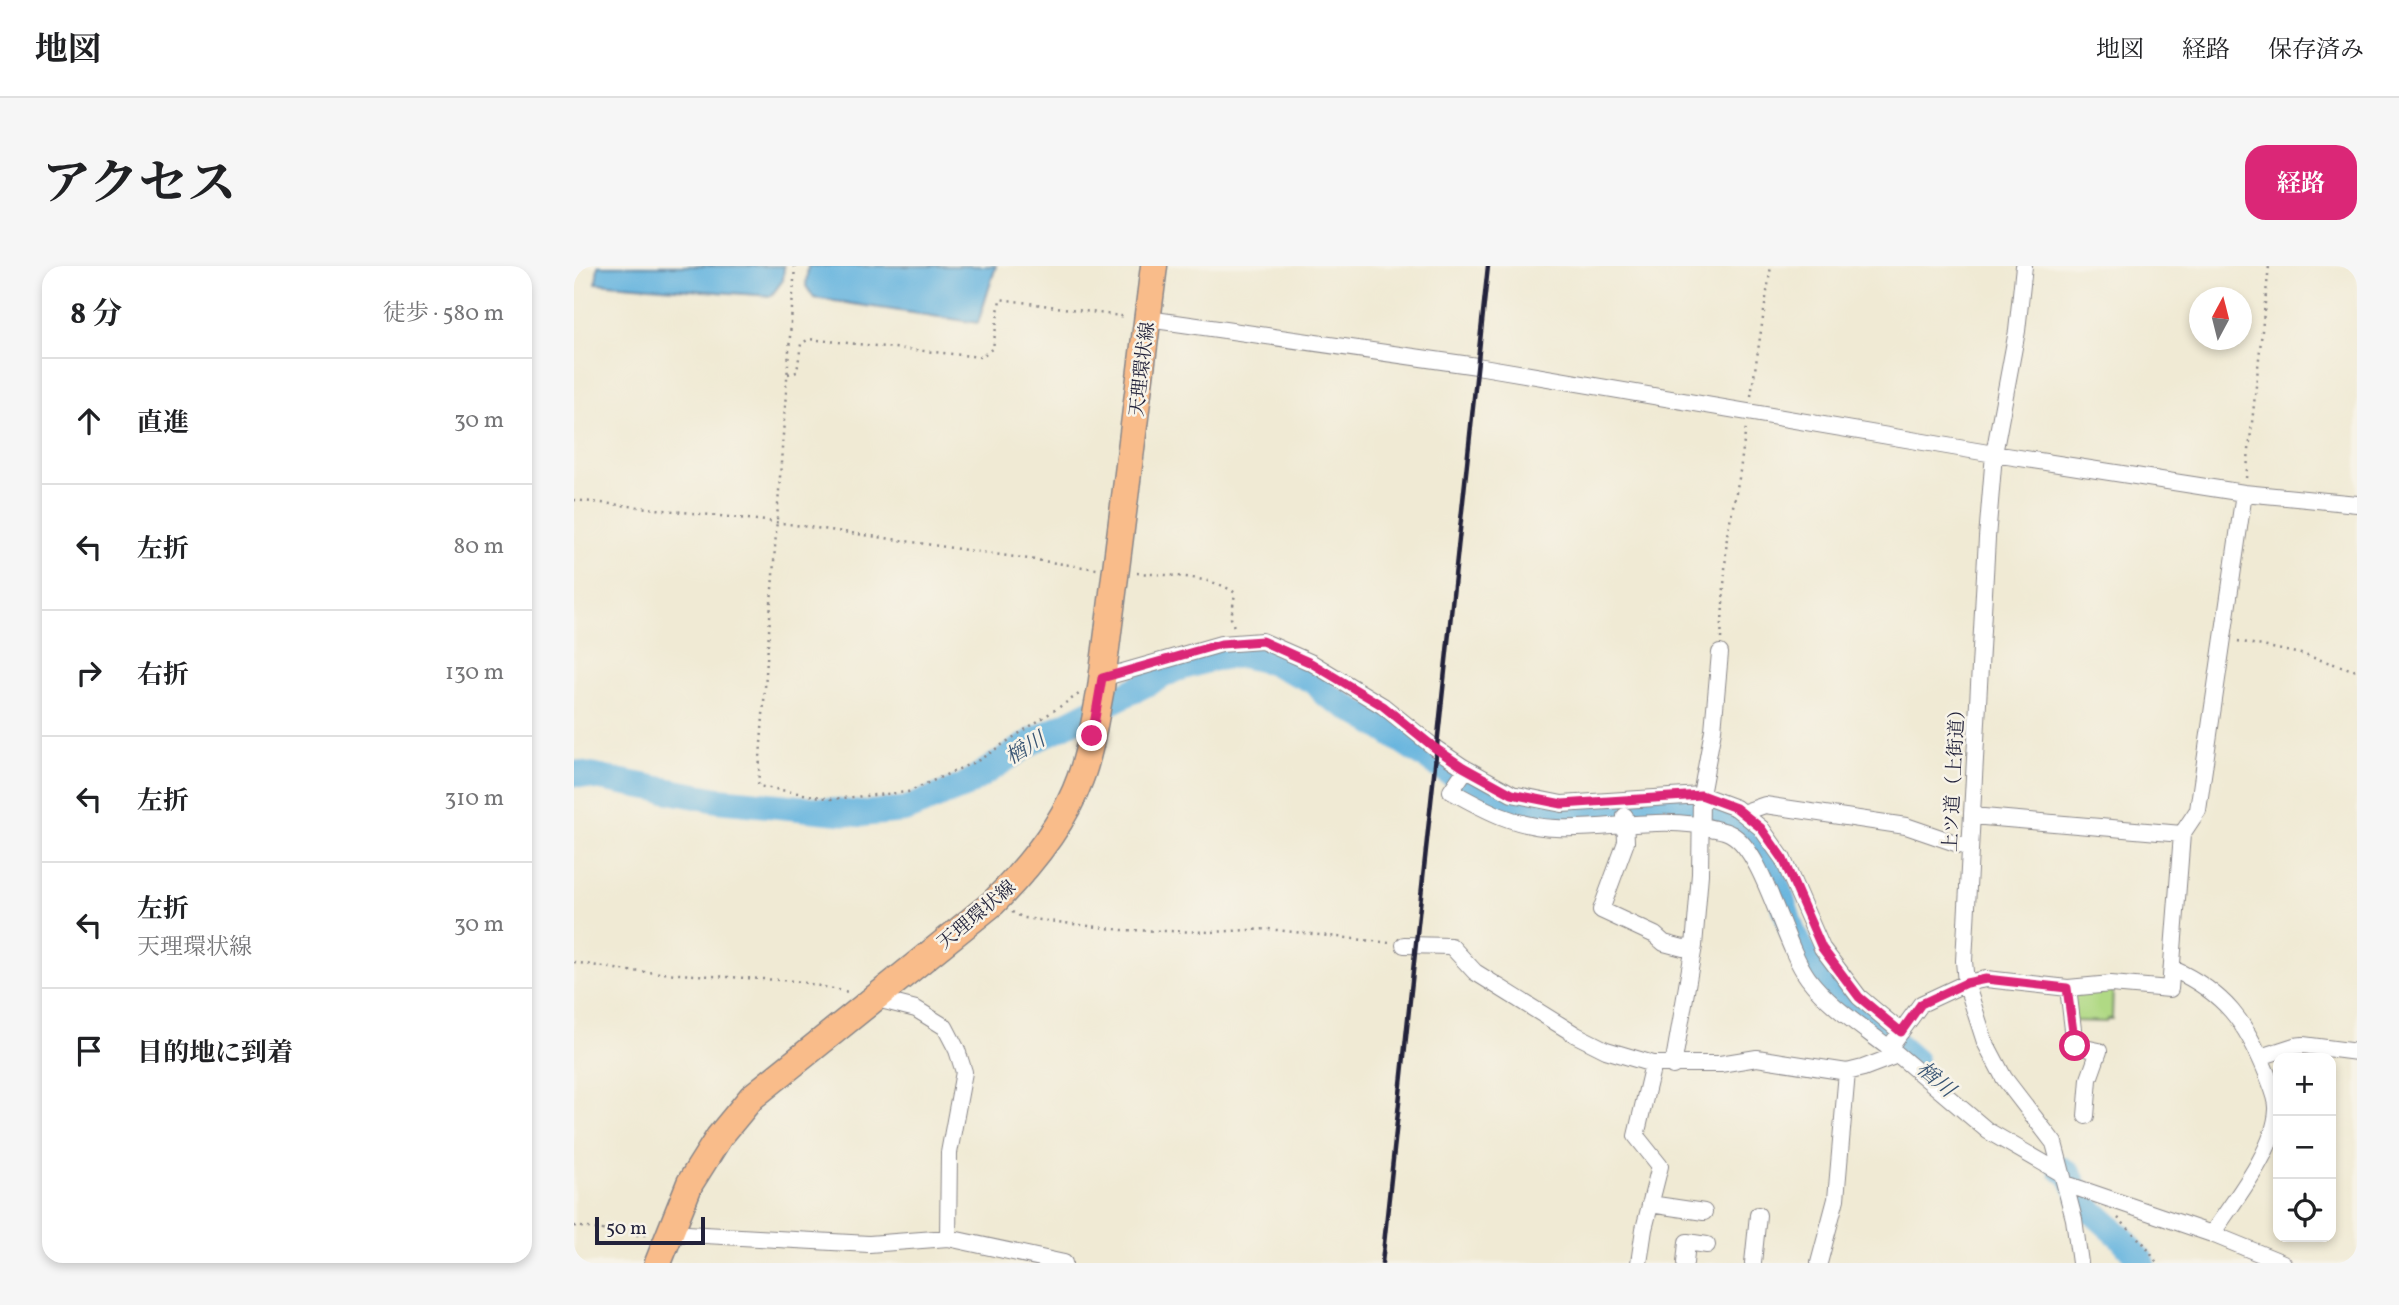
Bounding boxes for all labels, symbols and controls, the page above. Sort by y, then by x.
text: 地図 [35,29,101,75]
text: 地図 [2096,34,2144,68]
text: 経路 [2182,34,2230,68]
text: 保存済み [2268,34,2364,68]
button: 経路 [2245,145,2357,220]
text: アクセス [42,152,237,221]
north arrow [2189,287,2252,350]
text: 8 分 [70,294,122,336]
text: 徒歩 · 580 m [383,298,504,330]
street label: 天理環状線 [1124,321,1162,418]
icon: ahead [70,402,108,440]
text: 30 m [454,405,504,437]
text: 直進 [137,406,189,442]
icon: left [70,528,108,566]
text: 80 m [454,531,504,563]
text: 左折 [137,532,189,568]
icon: right [70,654,108,692]
text: 130 m [445,657,504,689]
text: 右折 [137,658,189,694]
street label: 上ツ道（上街道） [1938,700,1972,853]
route end [1076,720,1107,751]
water label: 楢川 [1000,725,1053,773]
icon: left [70,780,108,818]
text: 310 m [444,783,504,815]
text: 左折 [137,784,189,820]
street label: 天理環状線 [933,875,1022,956]
text: 左折 [137,892,189,928]
icon: left [70,906,108,944]
text: 30 m [454,909,504,941]
text: 天理環状線 [137,932,252,964]
route start [2059,1030,2090,1061]
icon: arrive [70,1032,108,1070]
text: 目的地に到着 [137,1036,293,1072]
map controls [2273,1053,2336,1242]
button: + [2273,1053,2336,1116]
water label: 楢川 [1910,1055,1962,1106]
button: − [2273,1116,2336,1179]
button: locate [2273,1179,2336,1242]
scale bar [595,1214,705,1246]
text: 50 m [606,1216,647,1242]

